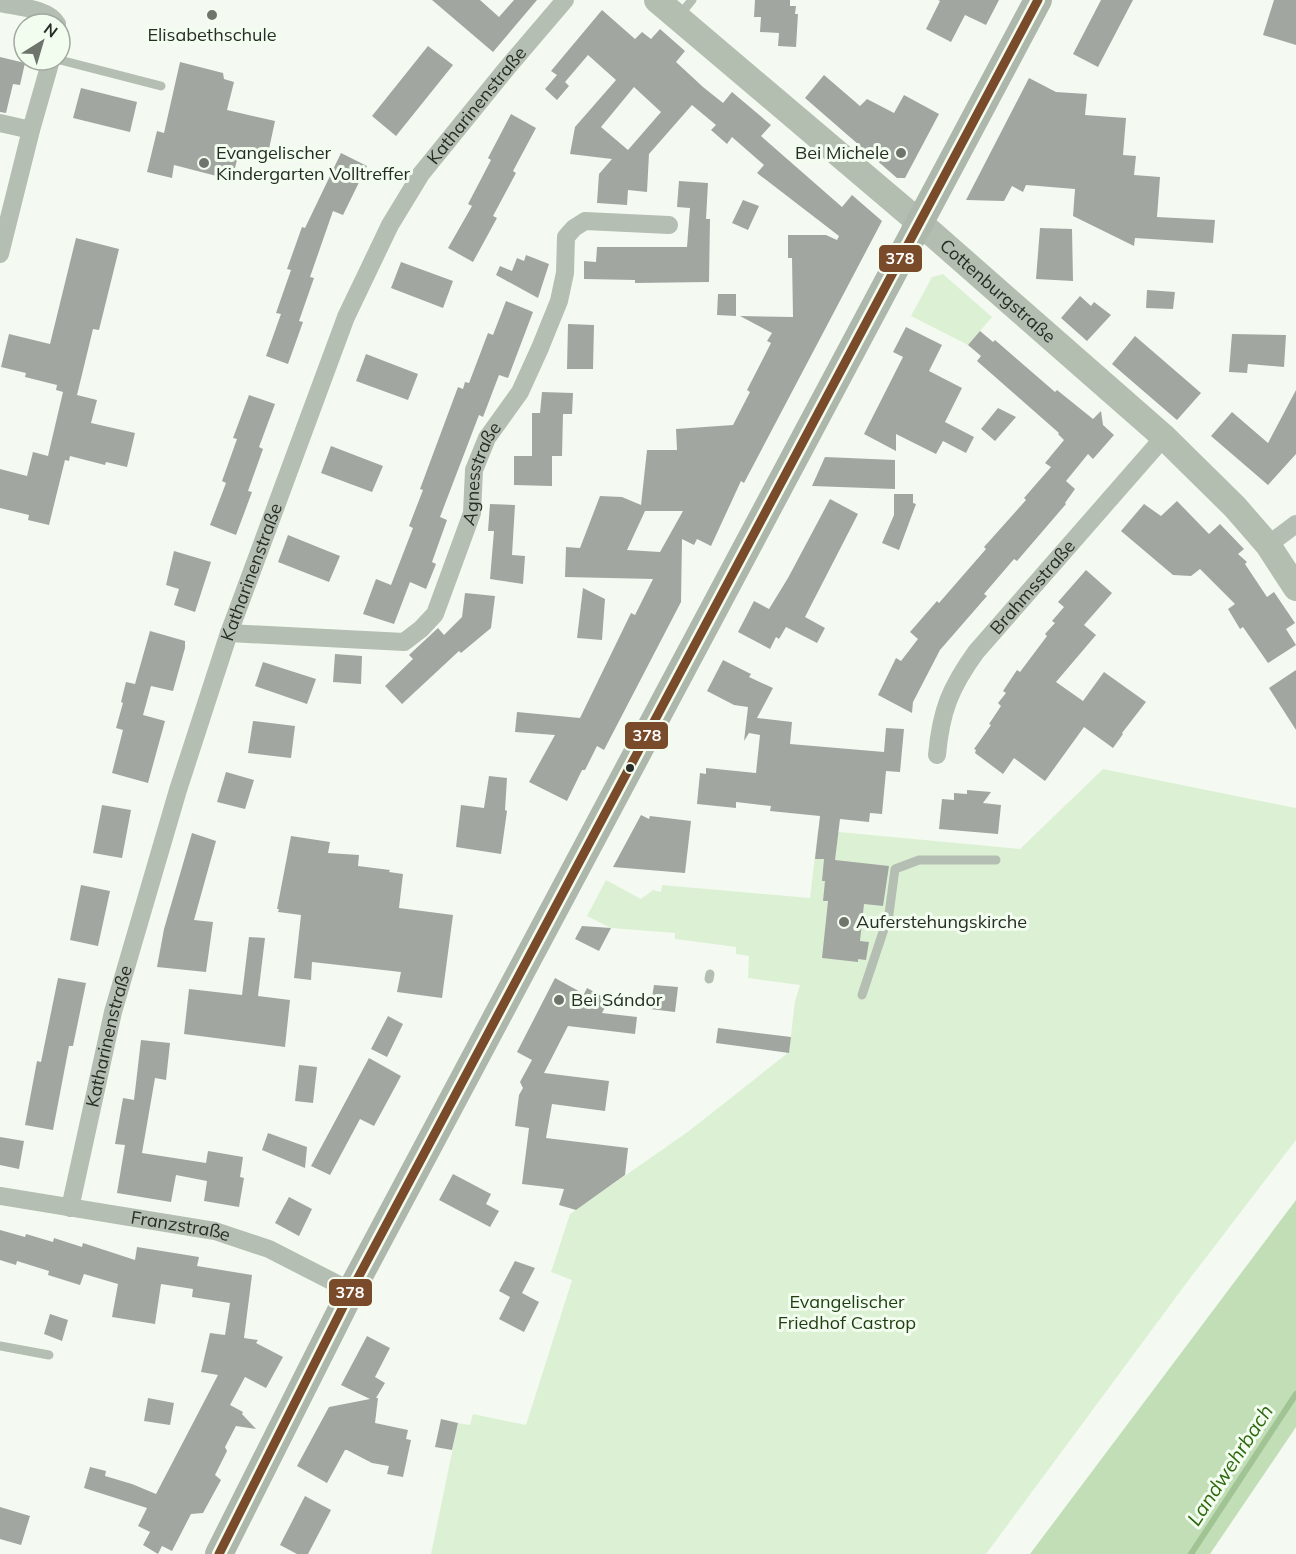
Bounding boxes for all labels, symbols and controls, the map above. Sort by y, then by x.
marker: Elisabethschule [205,8,219,22]
north arrow [12,12,72,72]
text: N [40,18,62,42]
place label: Elisabethschule [147,23,277,46]
street label: Katharinenstraße [422,42,531,169]
place label: Evangelischer Kindergarten Volltreffer [216,141,410,185]
place label: Bei Michele [795,141,889,164]
marker: Bei Michele [894,146,908,160]
marker: Evangelischer Kindergarten Volltreffer [197,156,211,170]
street label: Cottenburgstraße [935,234,1061,348]
line badge: 378 [878,244,923,273]
text: 378 [886,248,915,268]
street label: Agnesstraße [457,417,506,528]
street label: Katharinenstraße [215,500,287,644]
street label: Brahmsstraße [985,535,1080,639]
line badge: 378 [624,721,669,750]
text: 378 [633,725,662,745]
unlabelled marker [624,762,636,774]
place label: Auferstehungskirche [856,910,1027,933]
marker: Auferstehungskirche [837,915,851,929]
street label: Katharinenstraße [80,963,137,1109]
place label: Bei Sándor [571,988,663,1011]
marker: Bei Sándor [552,993,566,1007]
street label: Franzstraße [129,1205,234,1246]
line badge: 378 [328,1278,373,1307]
text: 378 [336,1282,365,1302]
park label: Evangelischer Friedhof Castrop [778,1290,916,1334]
water label: Landwehrbach [1181,1399,1278,1530]

